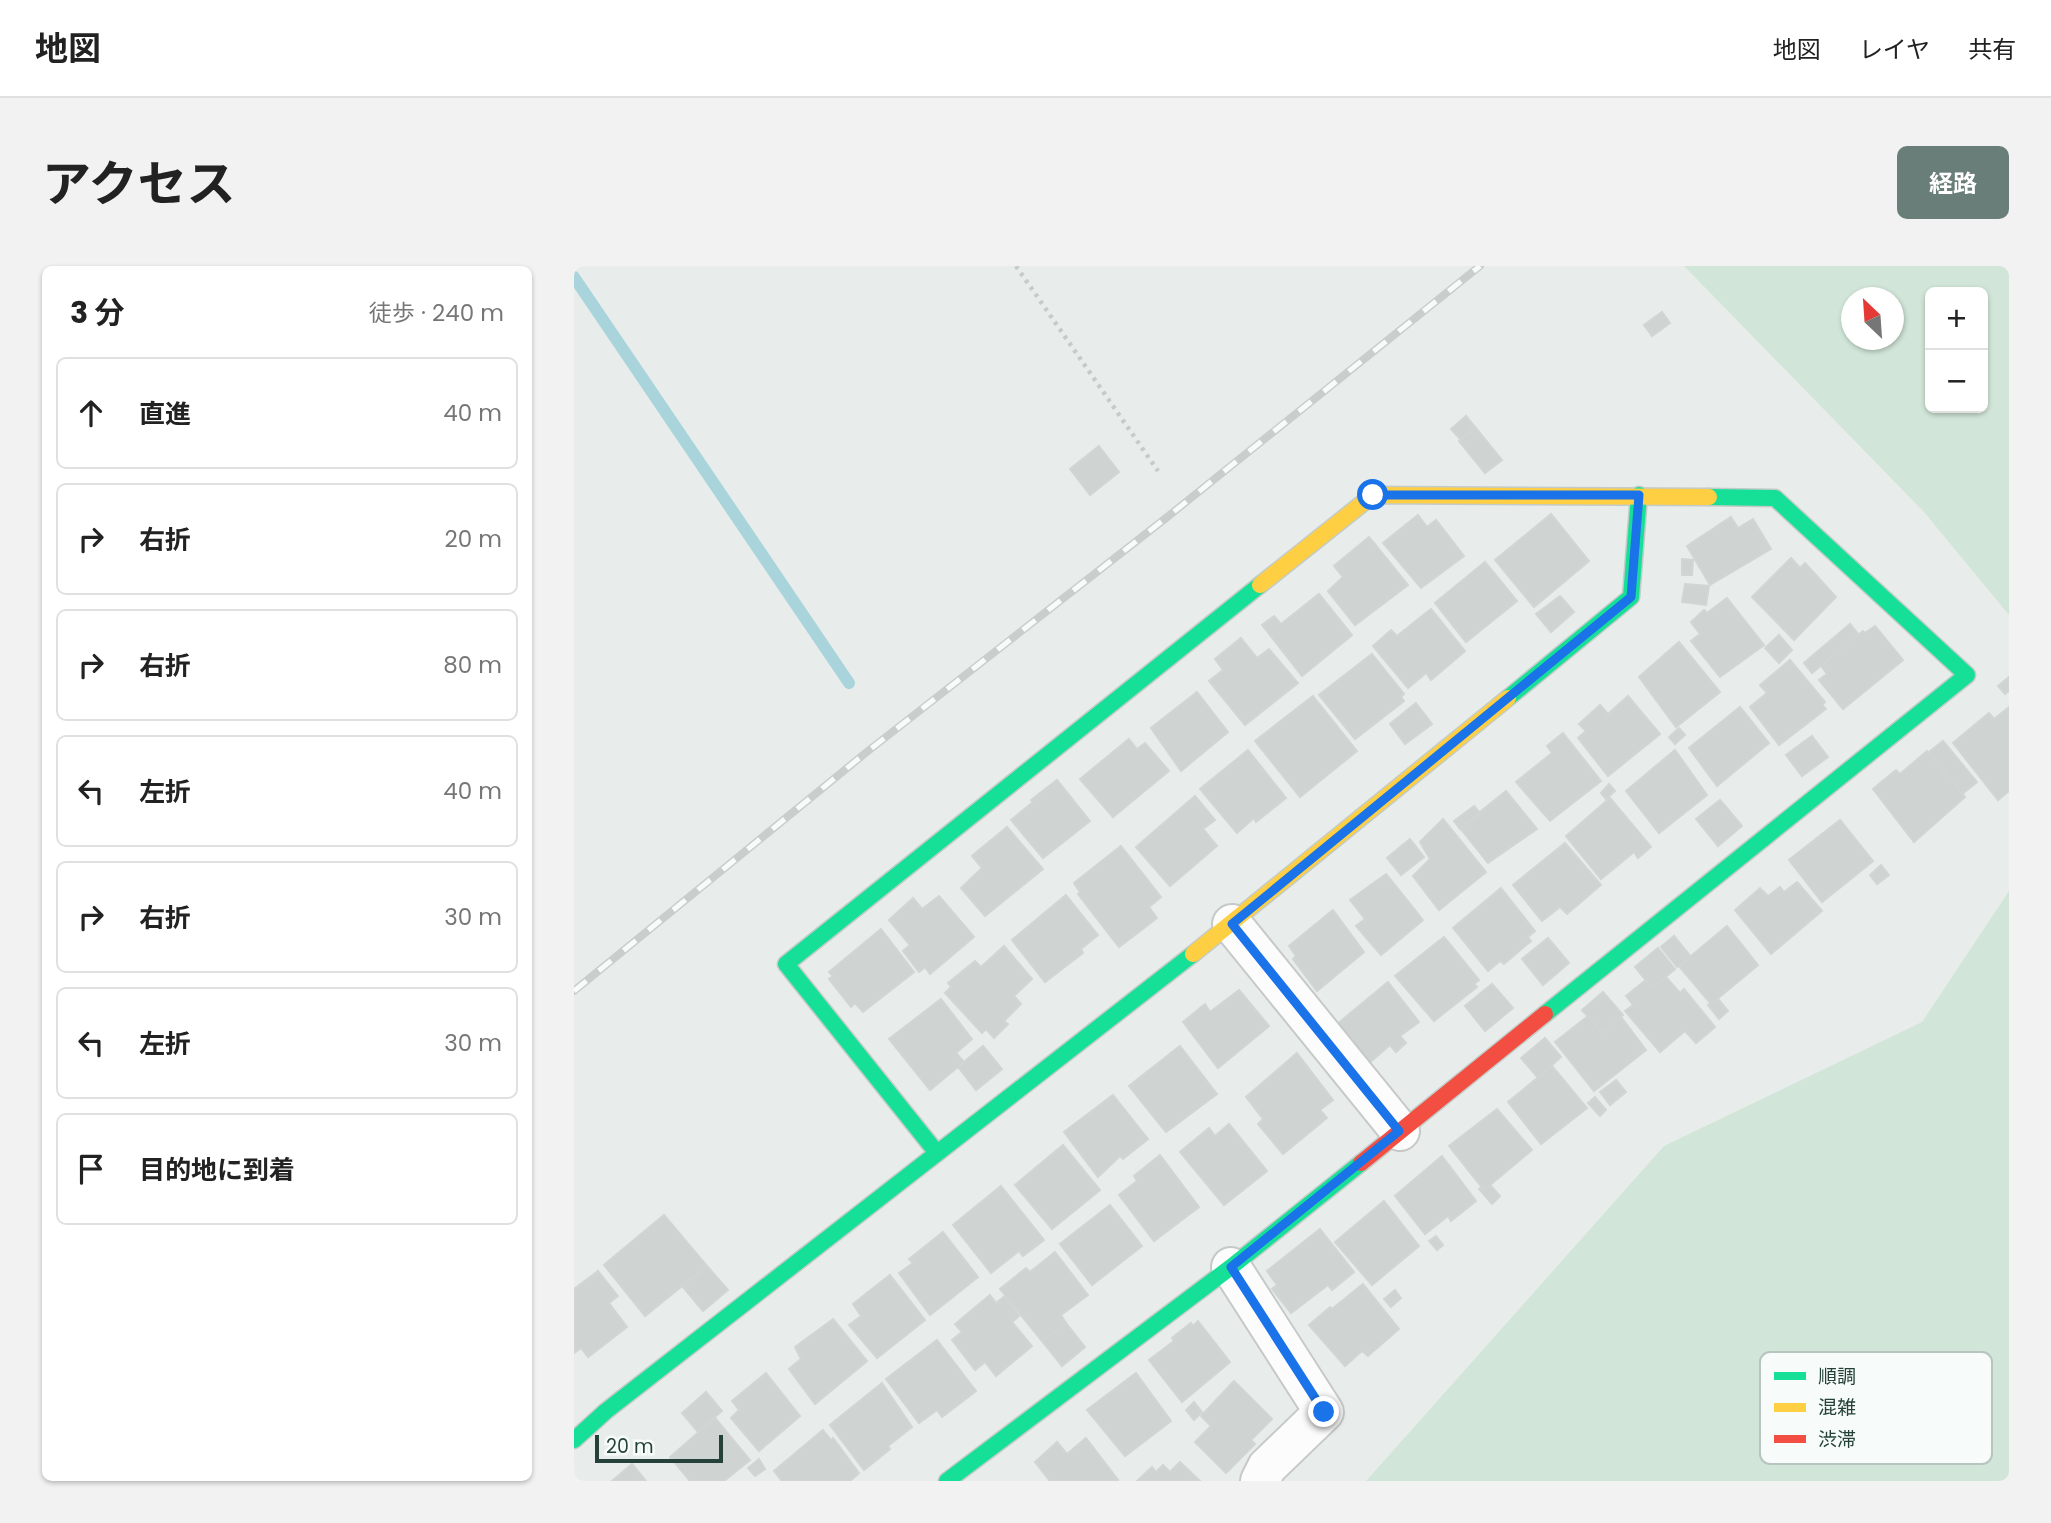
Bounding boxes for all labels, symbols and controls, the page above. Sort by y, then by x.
text: 地図 [35,25,101,72]
text: 地図 [1773,33,1821,66]
text: レイヤ [1859,33,1930,66]
text: 共有 [1968,33,2016,66]
button: 経路 [1897,146,2009,219]
text: アクセス [42,150,236,218]
north arrow [1841,287,1904,350]
map controls [1925,287,1988,413]
button: + [1925,287,1988,350]
text: 3 分 [70,291,125,334]
text: 徒歩 · 240 m [369,297,504,329]
button: − [1925,350,1988,413]
icon: ahead [72,394,110,432]
text: 直進 [139,396,191,432]
text: 40 m [443,397,502,429]
route start [1357,479,1388,510]
icon: right [72,520,110,558]
text: 右折 [139,522,191,558]
text: 20 m [444,523,502,555]
icon: right [72,646,110,684]
text: 右折 [139,648,191,684]
text: 80 m [443,649,502,681]
icon: left [72,772,110,810]
text: 左折 [139,774,191,810]
text: 40 m [443,775,502,807]
icon: right [72,898,110,936]
text: 右折 [139,900,191,936]
text: 30 m [444,901,502,933]
icon: left [72,1024,110,1062]
text: 左折 [139,1026,191,1062]
text: 30 m [444,1027,502,1059]
icon: arrive [72,1150,110,1188]
text: 目的地に到着 [139,1152,295,1188]
legend [1760,1352,1992,1464]
text: 順調 [1818,1363,1856,1390]
text: 混雑 [1818,1394,1856,1421]
route end [1308,1396,1339,1427]
text: 渋滞 [1818,1426,1856,1453]
scale bar [595,1432,723,1464]
text: 20 m [606,1433,654,1460]

